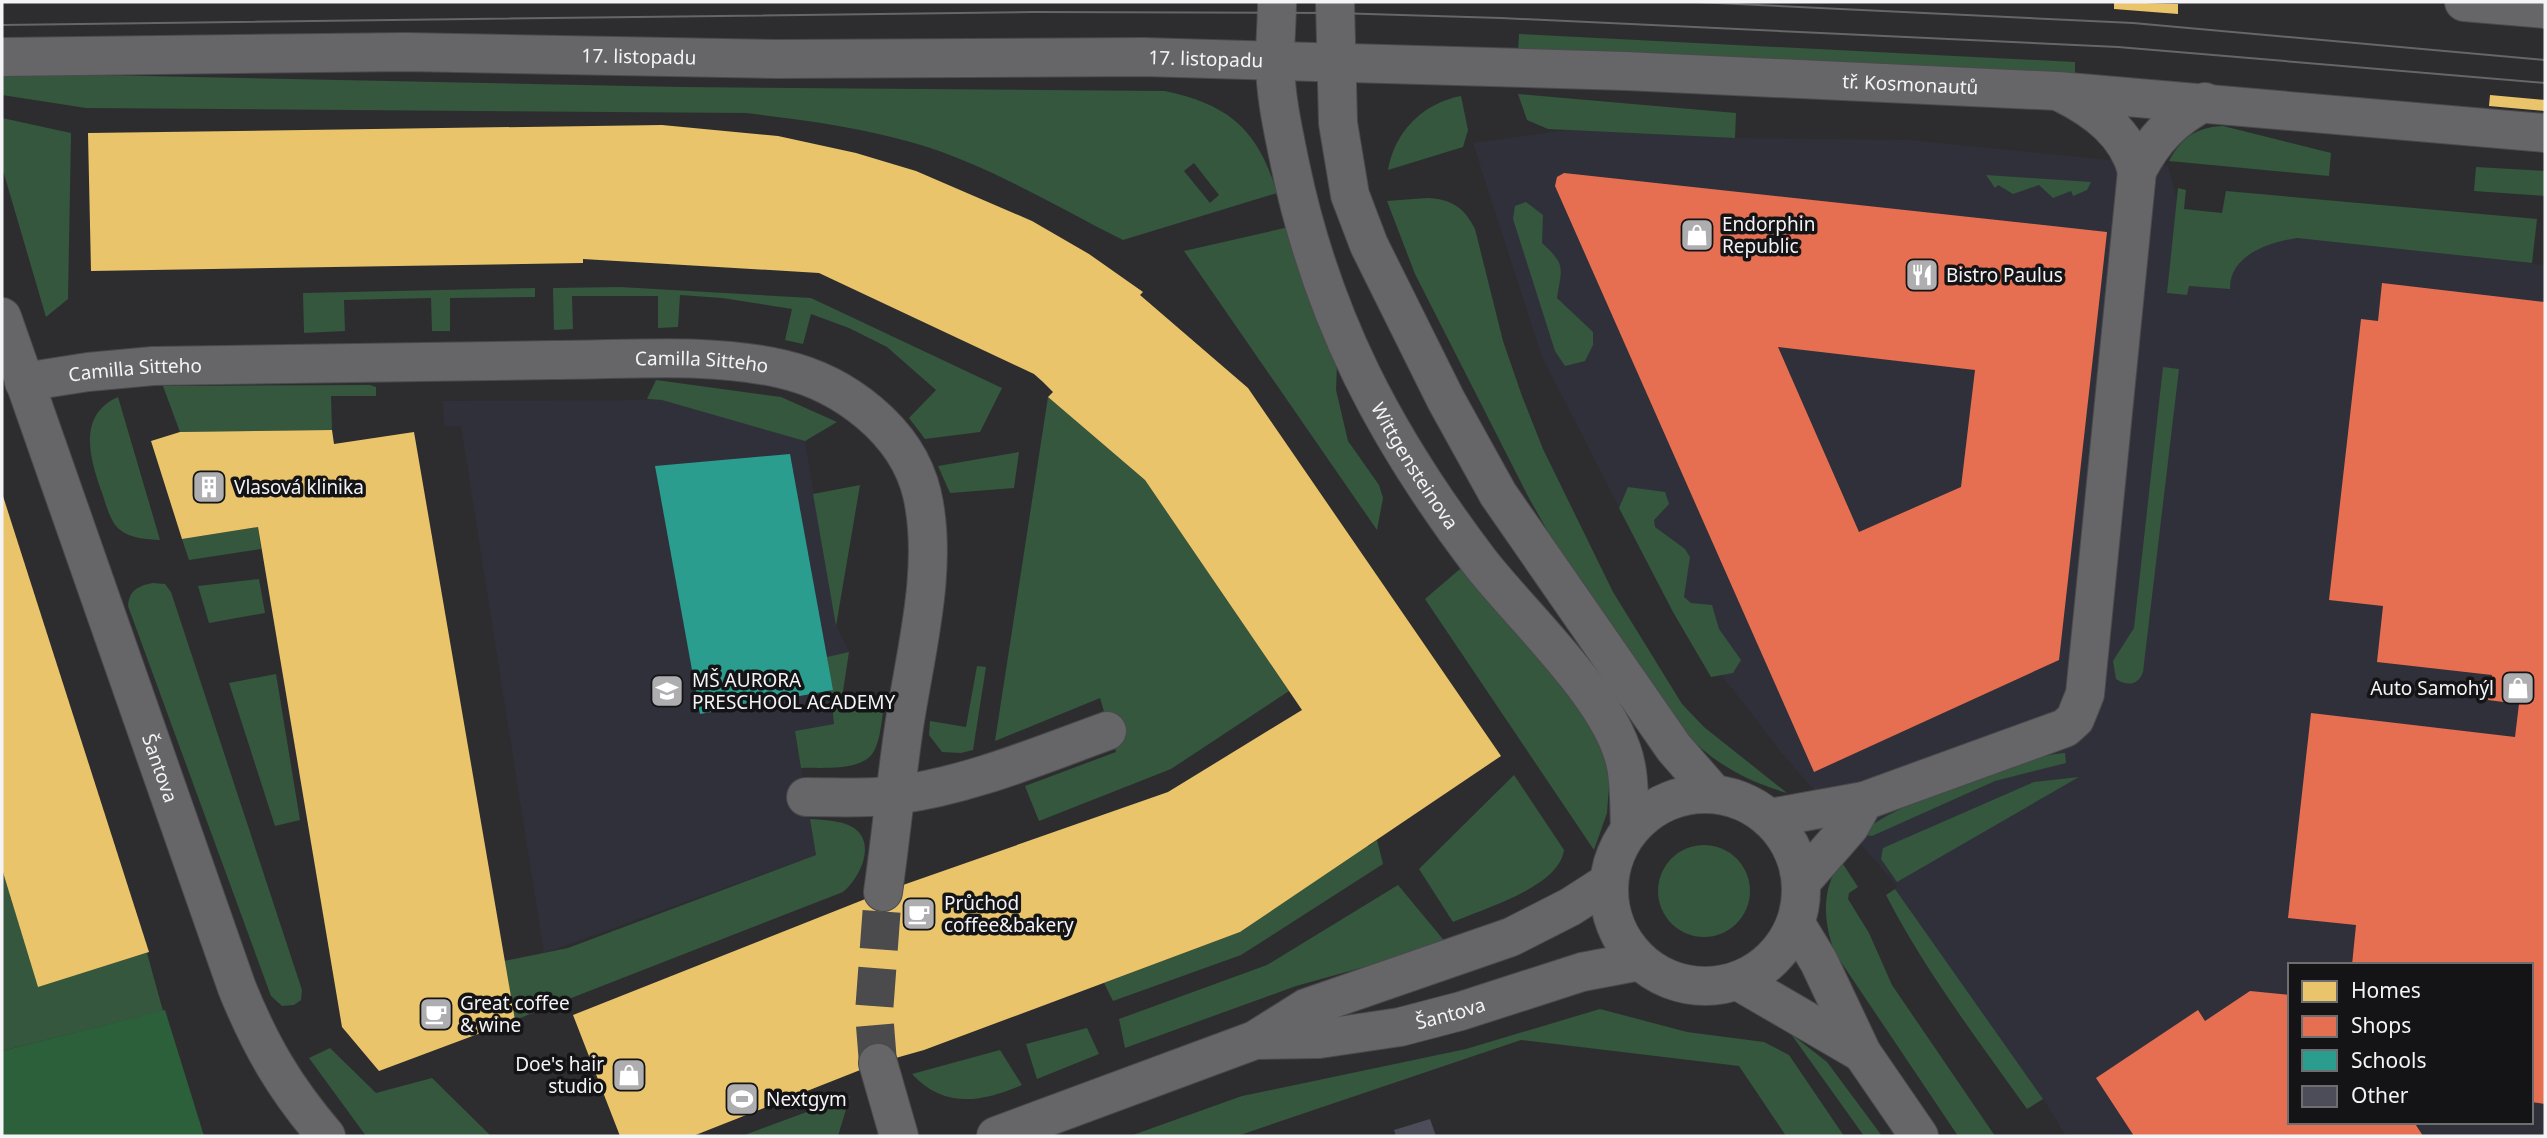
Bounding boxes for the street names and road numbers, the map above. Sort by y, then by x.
street label: 17. listopadu [581,42,697,70]
street label: 17. listopadu [1148,44,1264,73]
street label: tř. Kosmonautů [1842,68,1979,100]
street label: Camilla Sitteho [635,345,771,379]
street label: Camilla Sitteho [67,352,202,388]
street label: Wittgensteinova [1365,398,1464,534]
street label: Šantova [136,730,184,806]
street label: Šantova [1413,991,1488,1035]

